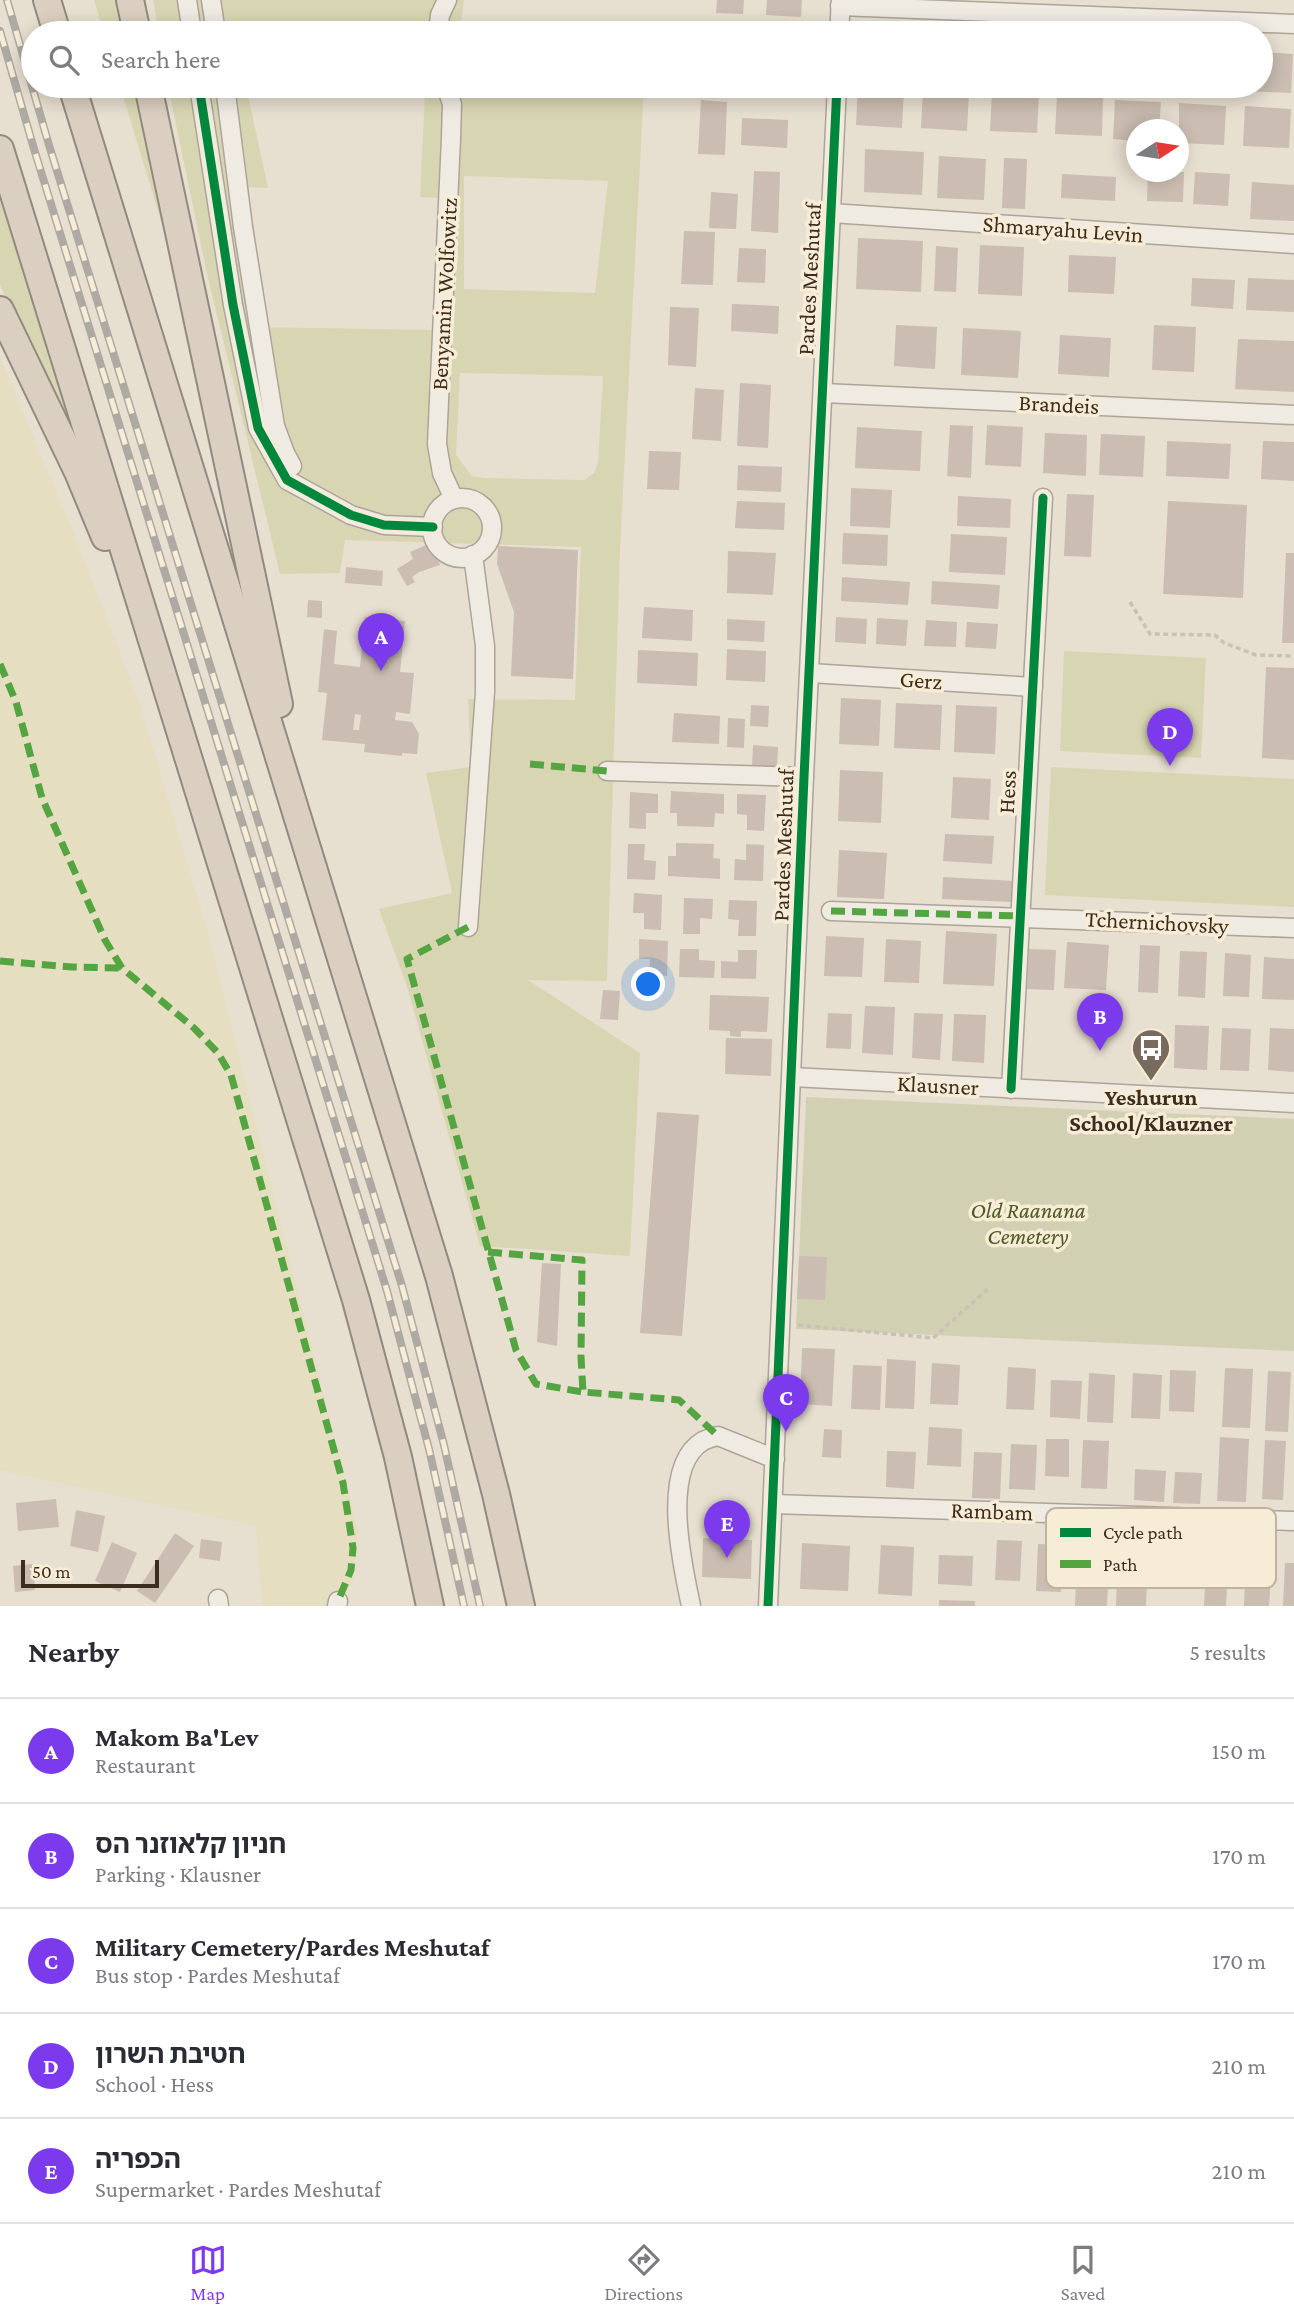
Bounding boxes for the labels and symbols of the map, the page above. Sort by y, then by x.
north arrow [1126,119,1189,182]
street label: Benyamin Wolfowitz [426,197,462,391]
street label: Pardes Meshutaf [792,201,826,356]
street label: Shmaryahu Levin [982,210,1144,248]
street label: Brandeis [1018,389,1100,419]
pin: A [358,613,404,671]
street label: Gerz [899,666,943,694]
pin: D [1147,708,1193,766]
street label: Pardes Meshutaf [767,767,799,922]
street label: Hess [993,770,1021,814]
street label: Tchernichovsky [1084,905,1230,939]
your location [631,967,665,1001]
pin: B [1077,993,1123,1051]
bus stop icon: Yeshurun School/Klauzner [1130,1027,1172,1082]
street label: Klausner [896,1070,980,1100]
place label: Yeshurun School/Klauzner [1069,1084,1233,1136]
park label: Old Raanana Cemetery [970,1197,1086,1249]
pin: C [763,1374,809,1432]
street label: Rambam [950,1497,1034,1525]
pin: E [704,1500,750,1558]
legend [1046,1508,1276,1588]
text: Cycle path [1103,1522,1183,1543]
text: Path [1103,1554,1138,1575]
scale bar [21,1557,159,1589]

